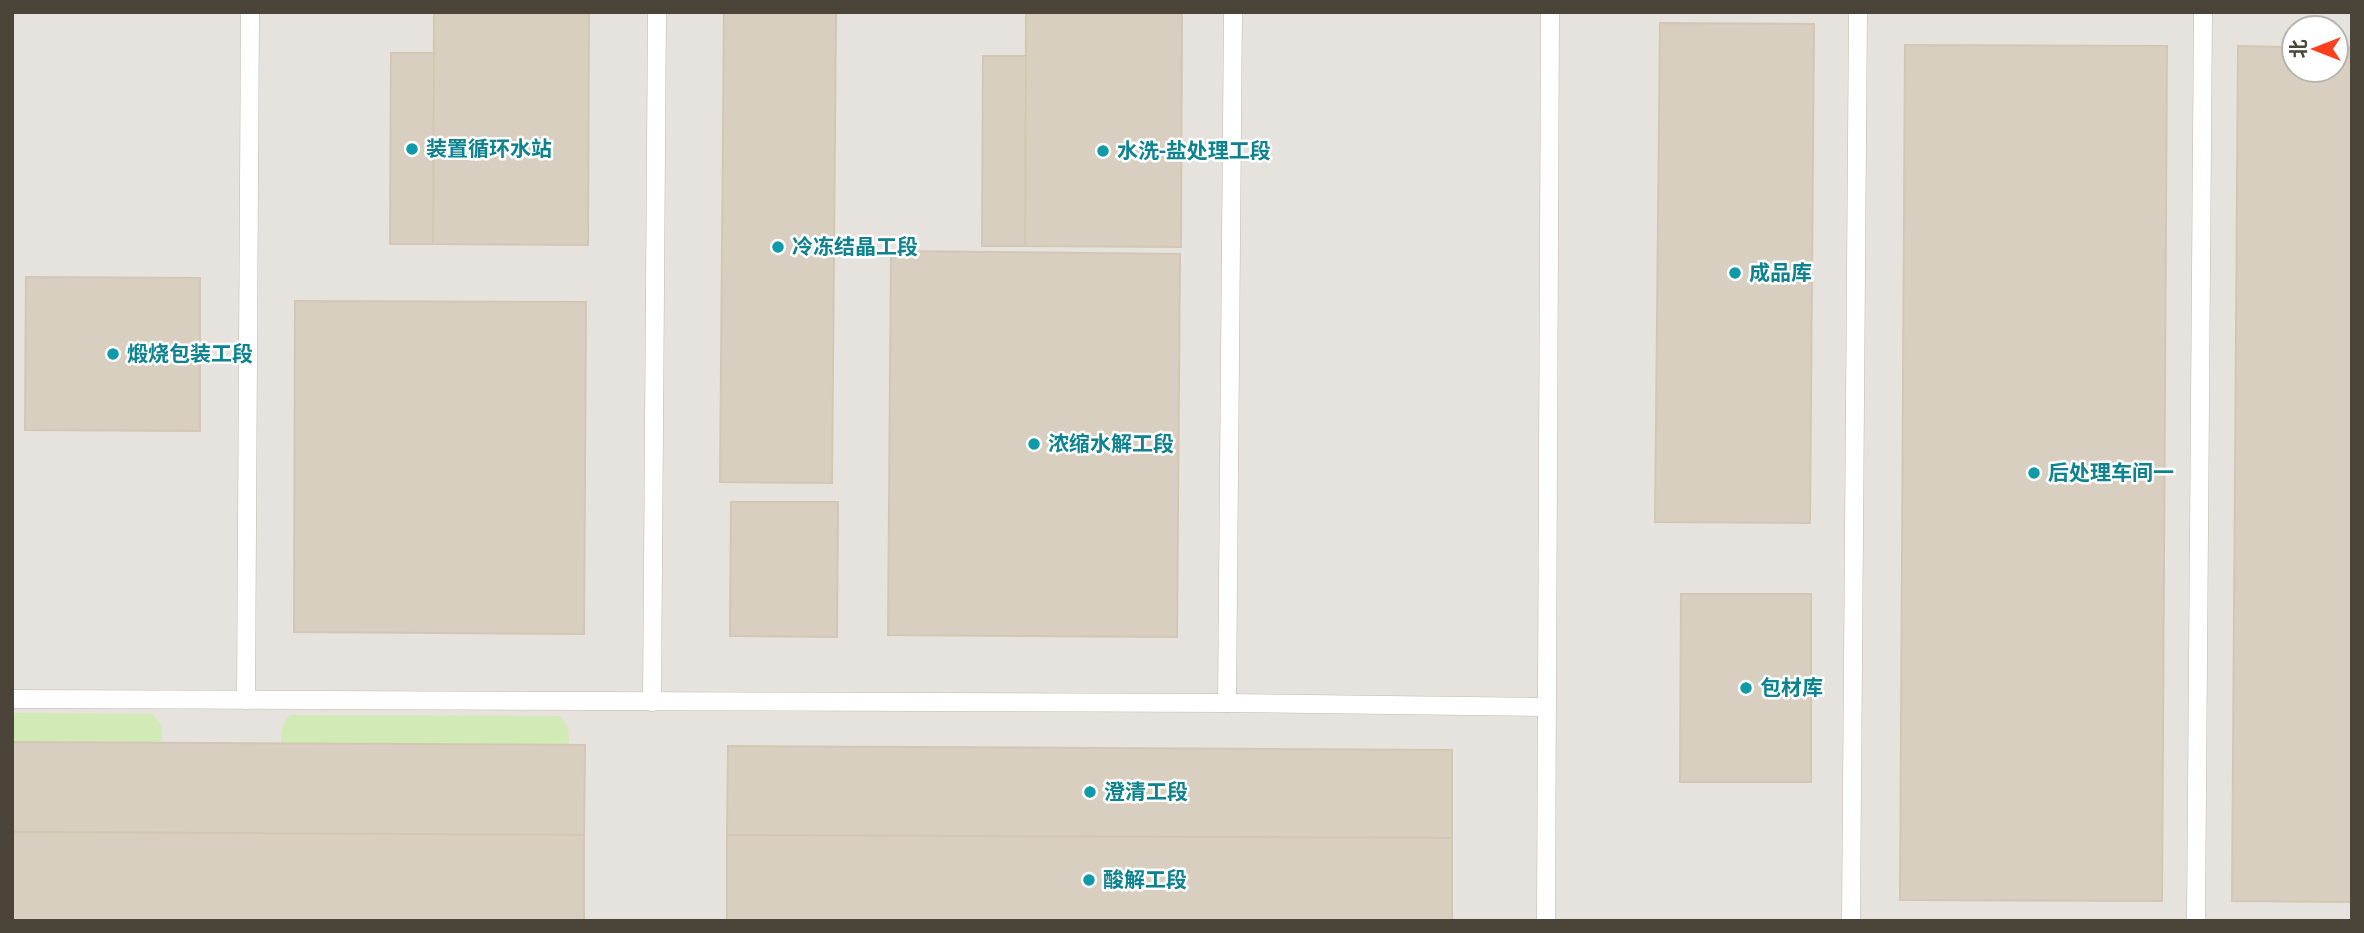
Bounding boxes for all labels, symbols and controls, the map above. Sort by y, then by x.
north arrow [2280,14,2350,84]
text: 北 [2287,39,2309,59]
place label: 装置循环水站 [426,136,552,160]
place label: 水洗-盐处理工段 [1117,138,1271,162]
marker: 装置循环水站 [404,141,420,157]
marker: 水洗-盐处理工段 [1095,143,1111,159]
place label: 冷冻结晶工段 [792,234,918,258]
marker: 冷冻结晶工段 [770,239,786,255]
place label: 成品库 [1749,260,1812,284]
marker: 成品库 [1727,265,1743,281]
place label: 煅烧包装工段 [127,341,253,365]
marker: 煅烧包装工段 [105,346,121,362]
place label: 浓缩水解工段 [1048,431,1174,455]
marker: 浓缩水解工段 [1026,436,1042,452]
place label: 后处理车间一 [2048,460,2174,484]
marker: 后处理车间一 [2026,465,2042,481]
place label: 包材库 [1760,675,1823,699]
marker: 包材库 [1738,680,1754,696]
place label: 澄清工段 [1104,779,1188,803]
marker: 澄清工段 [1082,784,1098,800]
place label: 酸解工段 [1103,867,1187,891]
marker: 酸解工段 [1081,872,1097,888]

